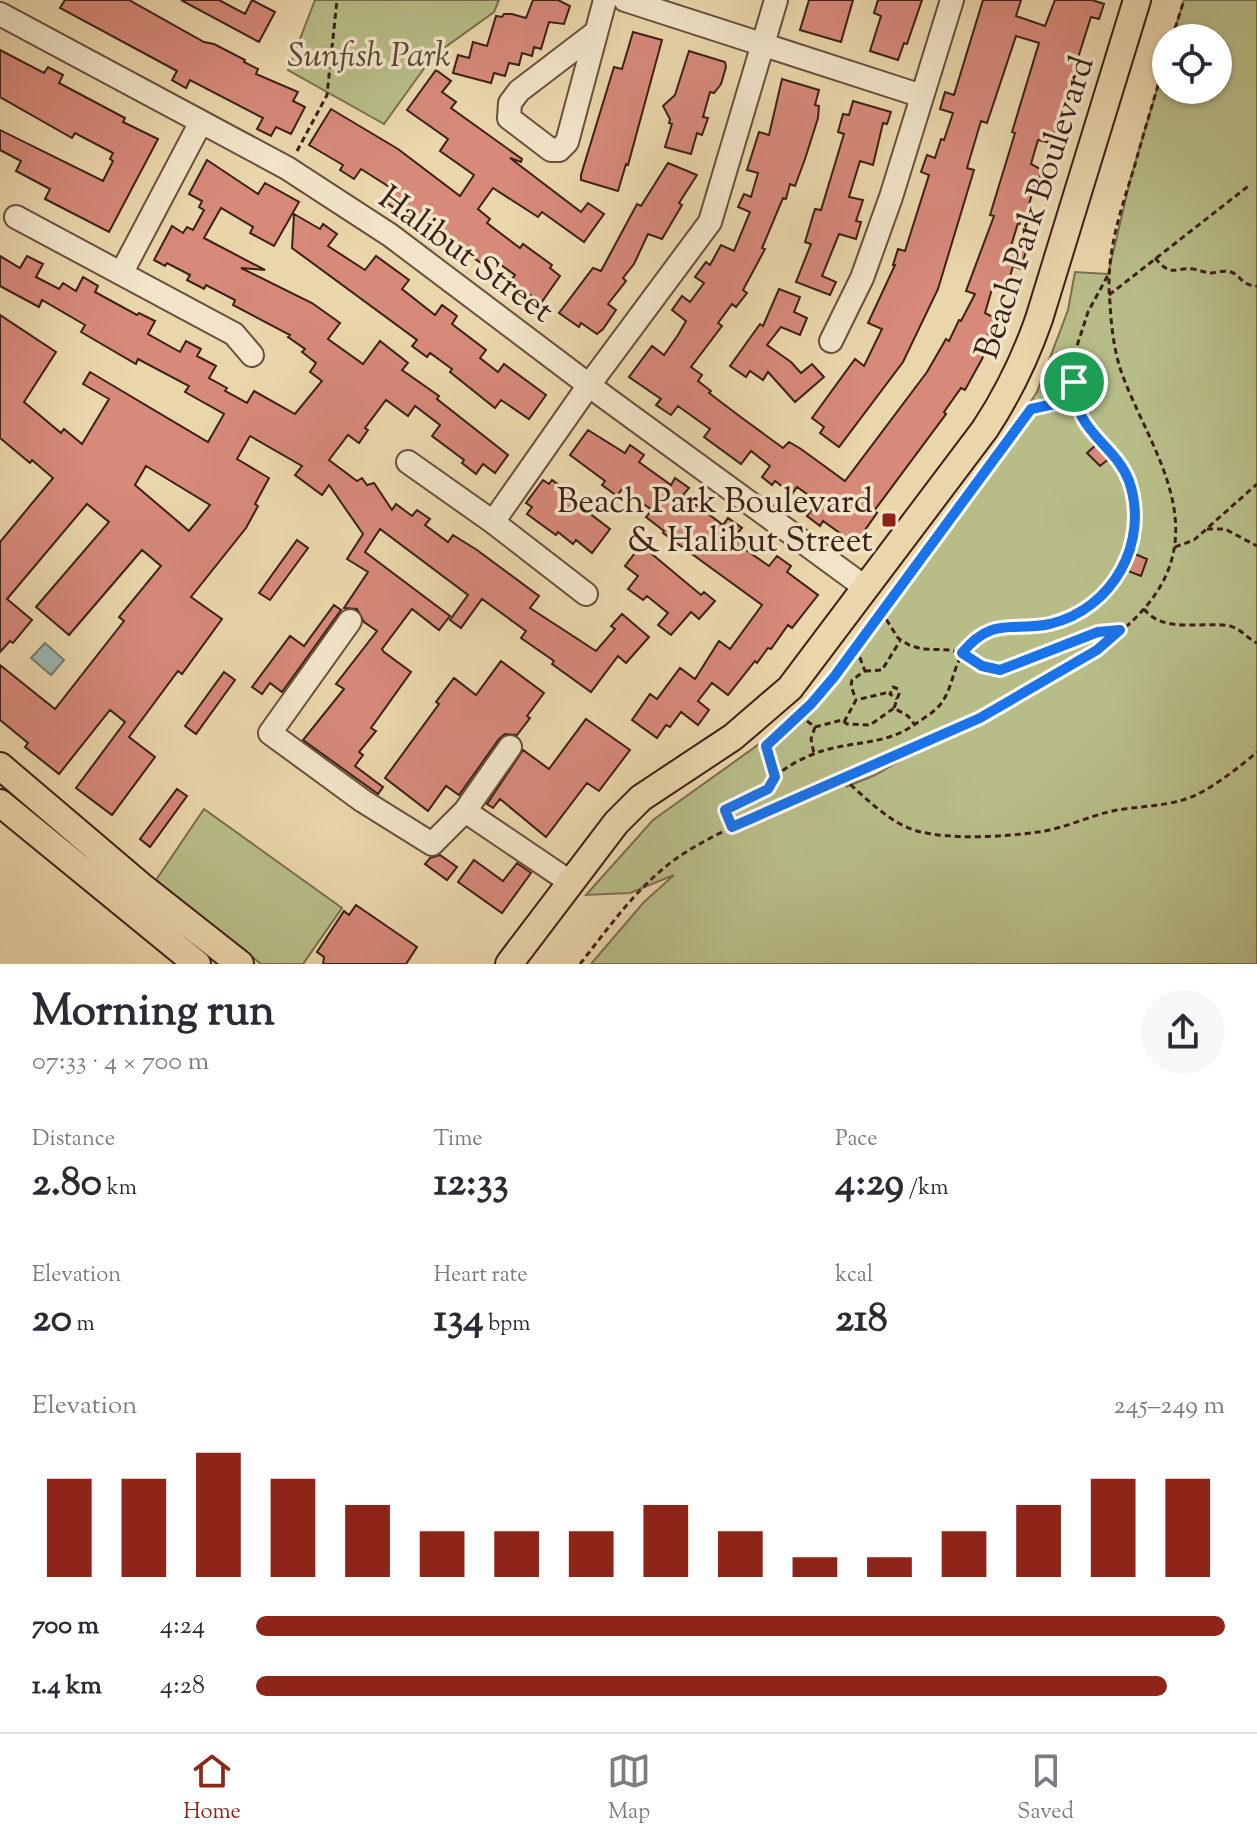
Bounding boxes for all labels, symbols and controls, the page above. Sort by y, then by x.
map controls [1152,24,1232,104]
button: locate [1152,24,1232,104]
park label: Sunfish Park [287,33,451,82]
street label: Beach Park Boulevard [964,50,1108,366]
street label: Halibut Street [367,175,563,336]
pin [1040,348,1108,416]
icon: arrive [1052,360,1096,404]
place label: Beach Park Boulevard & Halibut Street [557,479,873,567]
marker: Beach Park Boulevard & Halibut Street [880,511,898,529]
text: Morning run [32,982,275,1045]
button: share [1141,990,1225,1074]
text: 07:33 · 4 × 700 m [32,1044,209,1081]
text: Distance [32,1124,115,1156]
text: Time [434,1124,483,1156]
text: Pace [835,1124,877,1156]
text: 2.80 [32,1156,102,1213]
text: 12:33 [434,1156,509,1213]
text: 4:29 [835,1156,904,1213]
text: km [102,1173,137,1205]
text: /km [904,1173,949,1205]
text: Elevation [32,1260,121,1292]
text: Heart rate [434,1260,528,1292]
text: kcal [835,1260,873,1292]
text: 20 [32,1292,72,1349]
text: 134 [434,1292,484,1349]
text: 218 [835,1292,888,1349]
text: m [72,1309,95,1341]
text: bpm [484,1309,530,1341]
text: Elevation [32,1388,137,1425]
text: 245–249 m [1113,1388,1225,1425]
text: 700 m [32,1608,99,1645]
text: 4:24 [160,1608,205,1645]
text: 1.4 km [32,1668,102,1705]
text: 4:28 [160,1668,205,1705]
tab: Home [183,1749,241,1829]
tab: Map [607,1749,651,1829]
tab: Saved [1017,1749,1074,1829]

